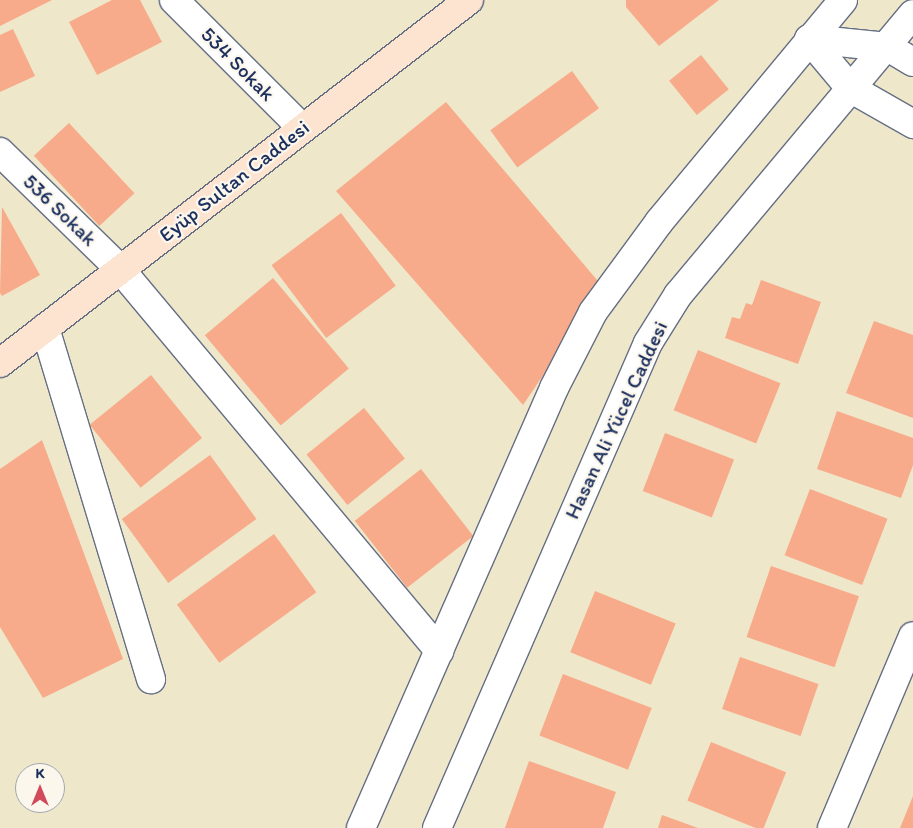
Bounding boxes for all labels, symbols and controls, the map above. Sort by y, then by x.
street label: 534 Sokak [196,22,280,106]
street label: Eyüp Sultan Caddesi [154,114,314,248]
street label: 536 Sokak [18,169,102,251]
street label: Hasan Ali Yücel Caddesi [559,317,673,523]
north arrow [15,763,65,813]
text: K [36,765,44,782]

